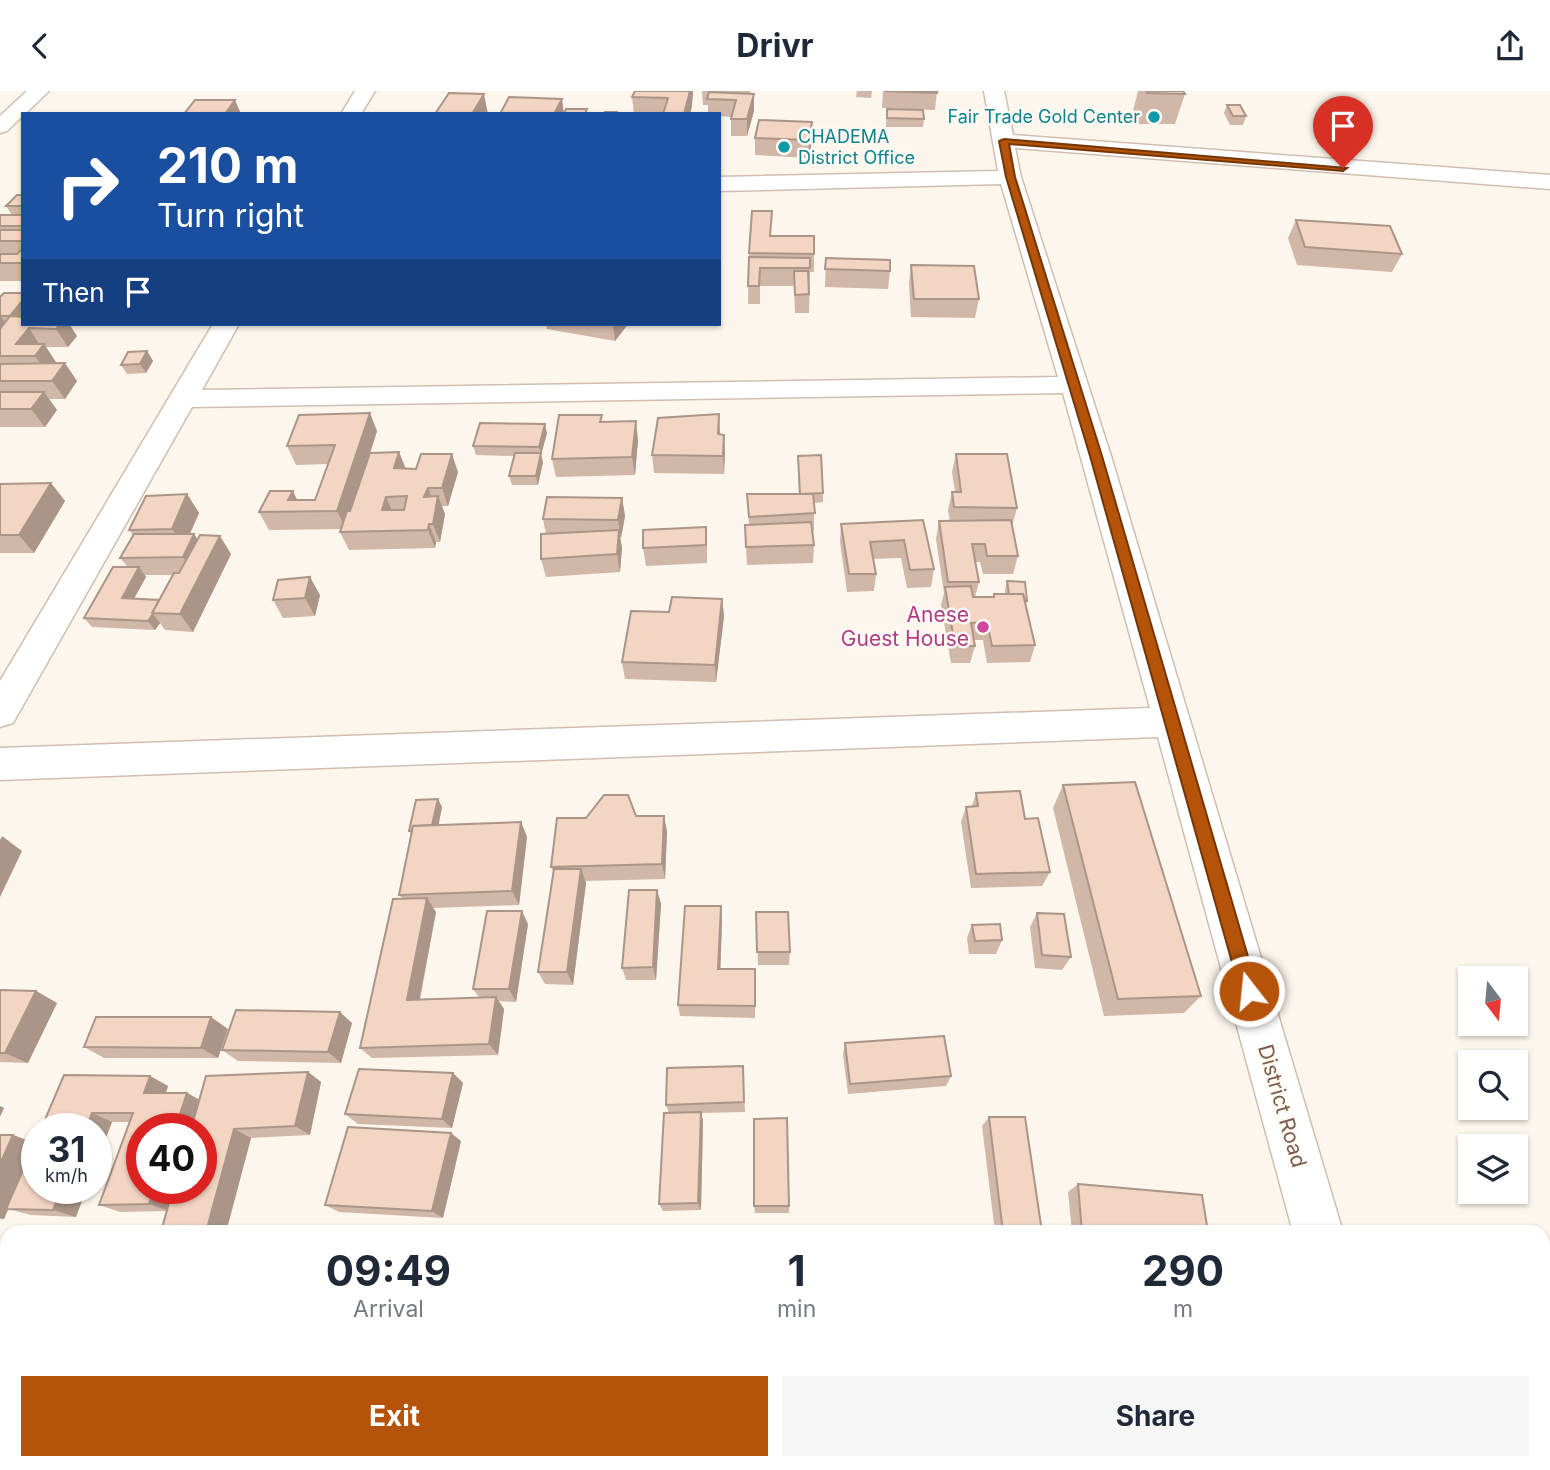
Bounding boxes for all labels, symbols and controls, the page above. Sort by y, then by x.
text: Drivr [736,26,814,65]
icon: back [21,27,59,65]
icon: share [1491,27,1529,65]
pin [1313,96,1373,168]
place label: Fair Trade Gold Center [948,106,1140,127]
icon: arrive [1324,107,1362,145]
marker: Fair Trade Gold Center [1146,109,1162,125]
place label: CHADEMA District Office [798,126,915,168]
text: 210 m [157,136,298,195]
marker: CHADEMA District Office [776,139,792,155]
icon: right [42,140,133,231]
text: Turn right [157,196,304,235]
icon: arrive [119,273,157,311]
text: Then [42,277,105,308]
place label: Anese Guest House [841,602,969,651]
marker: Anese Guest House [975,619,991,635]
position arrow [1212,954,1286,1028]
north arrow [1458,966,1528,1036]
map controls [1458,966,1528,1204]
street label: District Road [1253,1041,1312,1170]
button: search [1458,1050,1528,1120]
speed limit sign: 40 [126,1113,217,1204]
text: 31 [48,1128,85,1170]
button: layers [1458,1134,1528,1204]
text: km/h [45,1165,88,1186]
text: 09:49 [326,1245,451,1296]
text: 1 [788,1245,806,1296]
text: 290 [1142,1245,1224,1296]
text: Arrival [353,1295,424,1323]
text: min [777,1295,816,1323]
text: m [1173,1295,1193,1323]
button: Exit [21,1376,768,1456]
button: Share [782,1376,1529,1456]

